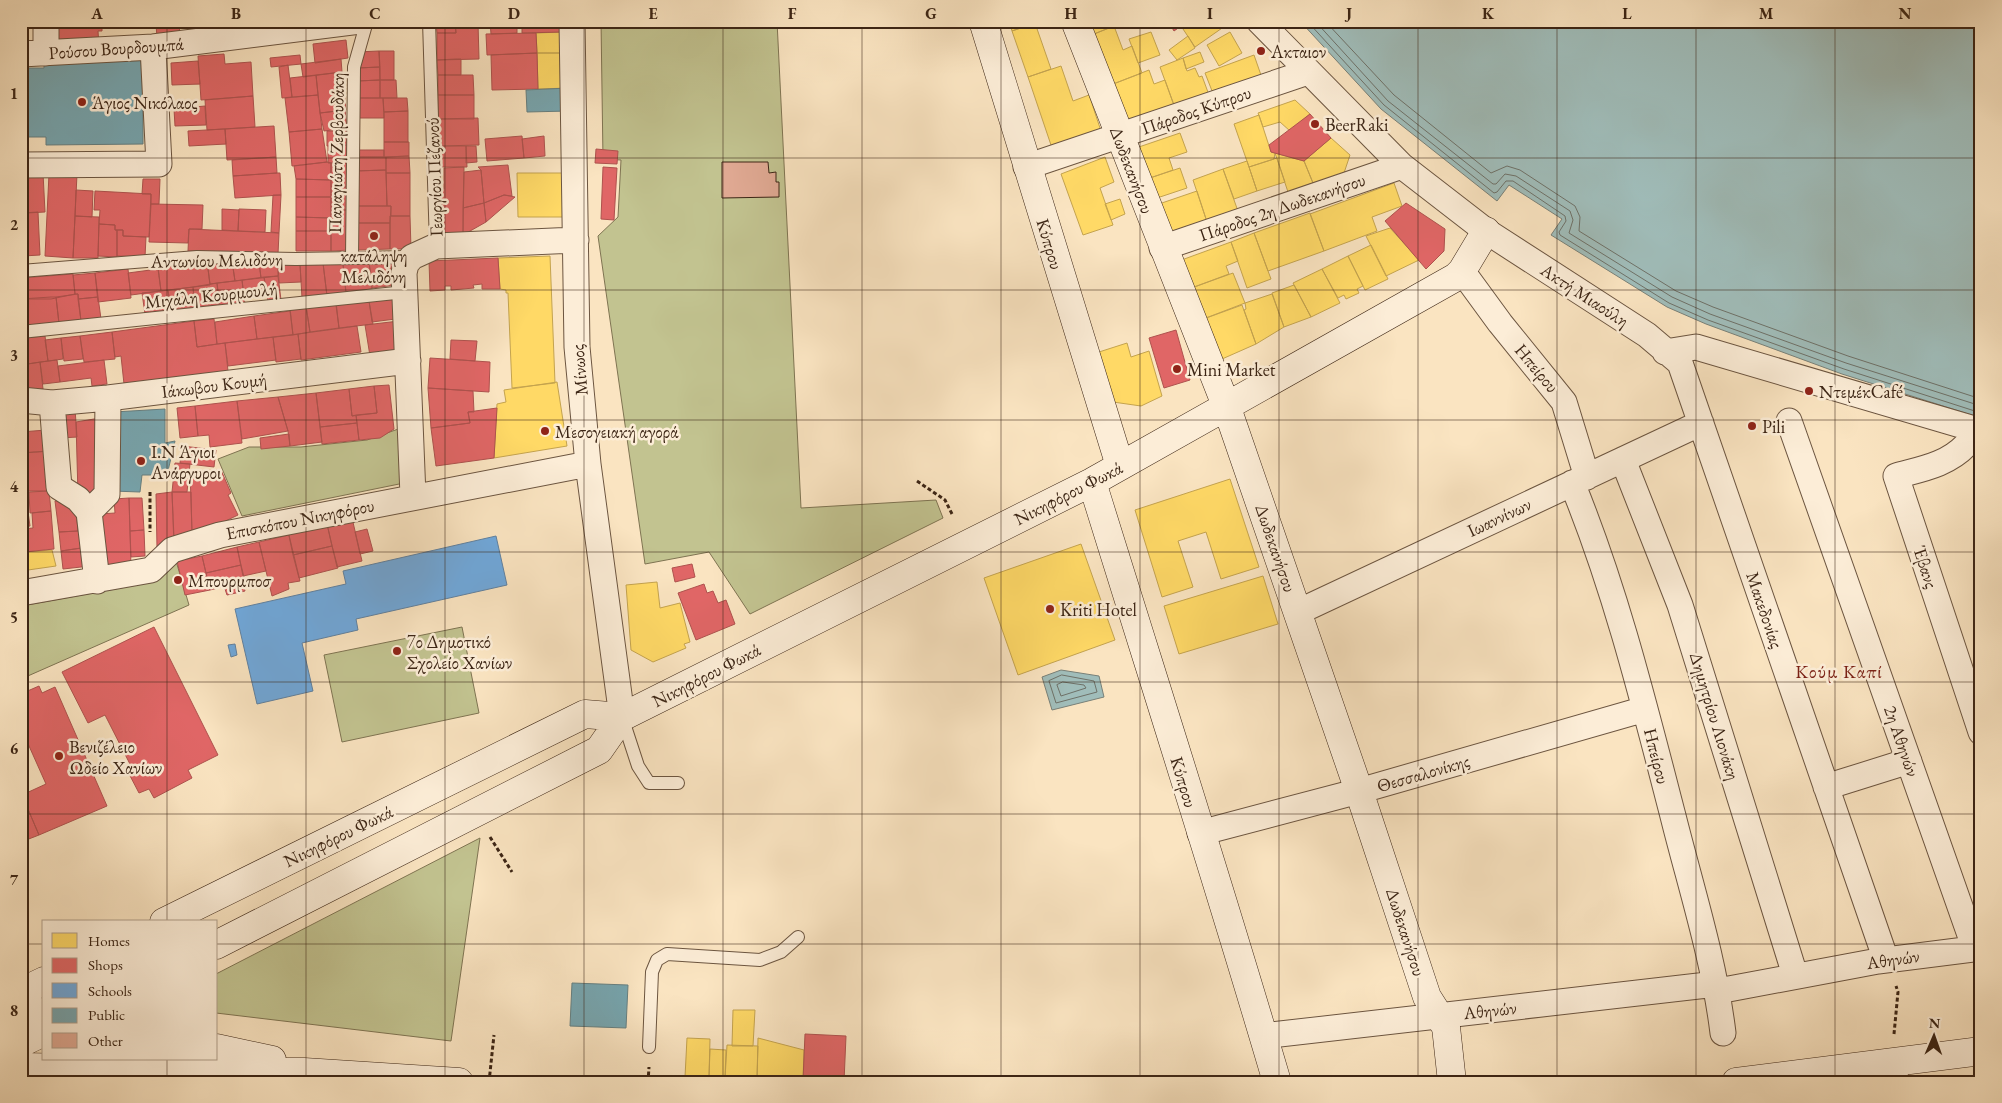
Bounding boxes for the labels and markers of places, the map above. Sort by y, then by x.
place label: Ακταιον [1270,40,1326,63]
marker: Ακταιον [1255,45,1267,57]
place label: Άγιος Νικόλαος [91,91,198,114]
marker: Άγιος Νικόλαος [76,96,88,108]
place label: BeerRaki [1325,113,1389,136]
marker: BeerRaki [1309,118,1321,130]
marker: κατάληψη Μελιδόνη [368,230,380,242]
place label: κατάληψη Μελιδόνη [340,244,408,288]
place label: Mini Market [1187,358,1276,381]
marker: Mini Market [1171,363,1183,375]
place label: ΝτεμέκCafé [1819,380,1903,403]
marker: ΝτεμέκCafé [1803,385,1815,397]
place label: Pili [1762,415,1786,438]
place label: Μεσογειακή αγορά [555,420,679,443]
marker: Pili [1746,420,1758,432]
marker: Μεσογειακή αγορά [539,425,551,437]
place label: Ι.Ν Άγιοι Ανάργυροι [150,440,221,484]
marker: Ι.Ν Άγιοι Ανάργυροι [135,455,147,467]
place label: Μπουρμποσ [188,569,272,592]
marker: Μπουρμποσ [172,574,184,586]
place label: Kriti Hotel [1060,598,1137,621]
marker: Kriti Hotel [1044,603,1056,615]
place label: 7ο Δημοτικό Σχολείο Χανίων [407,630,512,674]
marker: 7ο Δημοτικό Σχολείο Χανίων [391,645,403,657]
place label: Βενιζέλειο Ωδείο Χανίων [69,735,162,779]
marker: Βενιζέλειο Ωδείο Χανίων [53,750,65,762]

